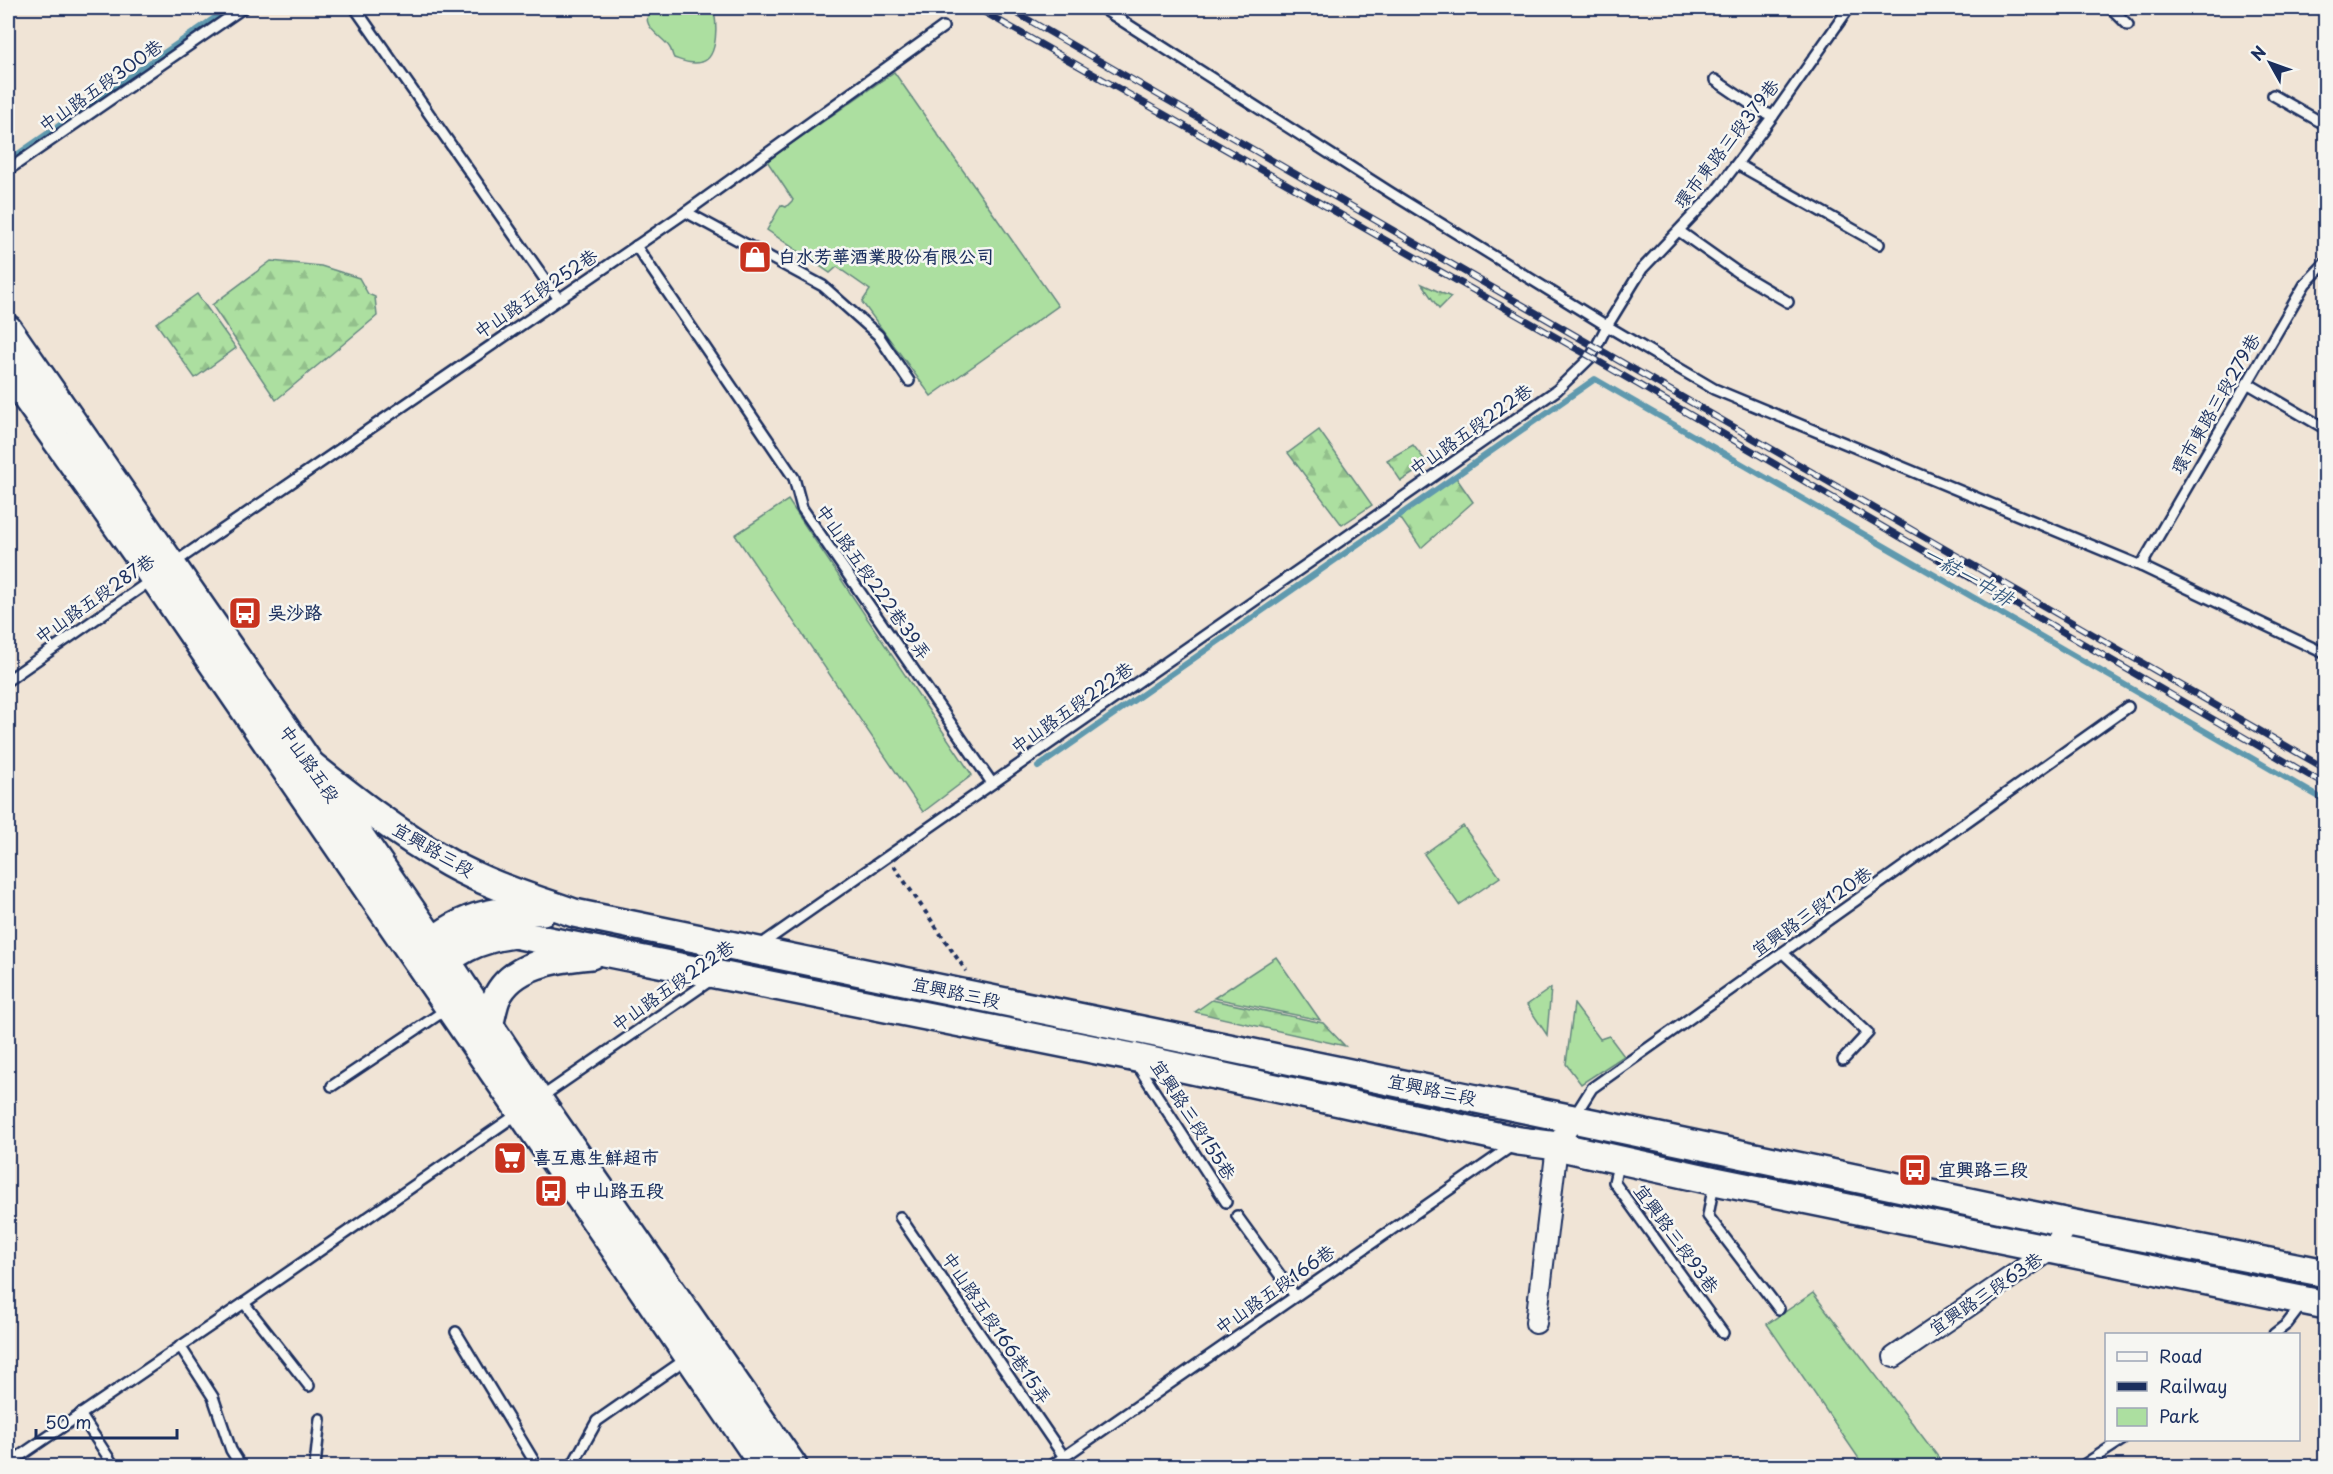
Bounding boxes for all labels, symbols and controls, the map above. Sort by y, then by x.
street label: 中山路五段300巷 [32,32,168,138]
north arrow [2240,33,2300,93]
text: N [2244,40,2271,65]
street label: 環市東路三段379巷 [1667,73,1785,214]
shop icon: 白水芳華酒業股份有限公司 [737,239,773,275]
street label: 中山路五段252巷 [468,241,602,344]
place label: 白水芳華酒業股份有限公司 [778,242,994,269]
street label: 環市東路三段279巷 [2163,328,2266,479]
street label: 中山路五段222巷 [1403,376,1537,481]
street label: 中山路五段222巷39弄 [810,498,938,665]
water label: 一結一中排 [1918,537,2021,614]
street label: 中山路五段287巷 [28,546,160,649]
bus stop icon: 吳沙路 [227,595,263,631]
place label: 吳沙路 [268,598,322,625]
street label: 中山路五段222巷 [1004,654,1138,759]
street label: 中山路五段 [273,719,347,808]
street label: 宜興路三段 [388,815,479,883]
street label: 宜興路三段120巷 [1745,859,1877,962]
street label: 中山路五段222巷 [605,932,739,1037]
street label: 宜興路三段 [909,969,1003,1014]
street label: 宜興路三段155巷 [1145,1053,1243,1185]
street label: 宜興路三段 [1385,1066,1479,1111]
supermarket icon: 喜互惠生鮮超市 [492,1140,528,1176]
place label: 喜互惠生鮮超市 [533,1143,659,1170]
bus stop icon: 宜興路三段 [1897,1152,1933,1188]
place label: 宜興路三段 [1938,1155,2028,1182]
bus stop icon: 中山路五段 [533,1173,569,1209]
place label: 中山路五段 [574,1176,664,1203]
street label: 宜興路三段93巷 [1628,1178,1726,1299]
street label: 中山路五段166巷 [1209,1237,1340,1340]
street label: 宜興路三段63巷 [1923,1245,2047,1341]
street label: 中山路五段166巷15弄 [936,1246,1058,1409]
legend [2105,1333,2300,1441]
text: Road [2159,1342,2203,1369]
text: Railway [2159,1372,2227,1399]
scale bar [36,1402,177,1440]
text: Park [2159,1402,2199,1429]
text: 50 m [45,1408,92,1435]

